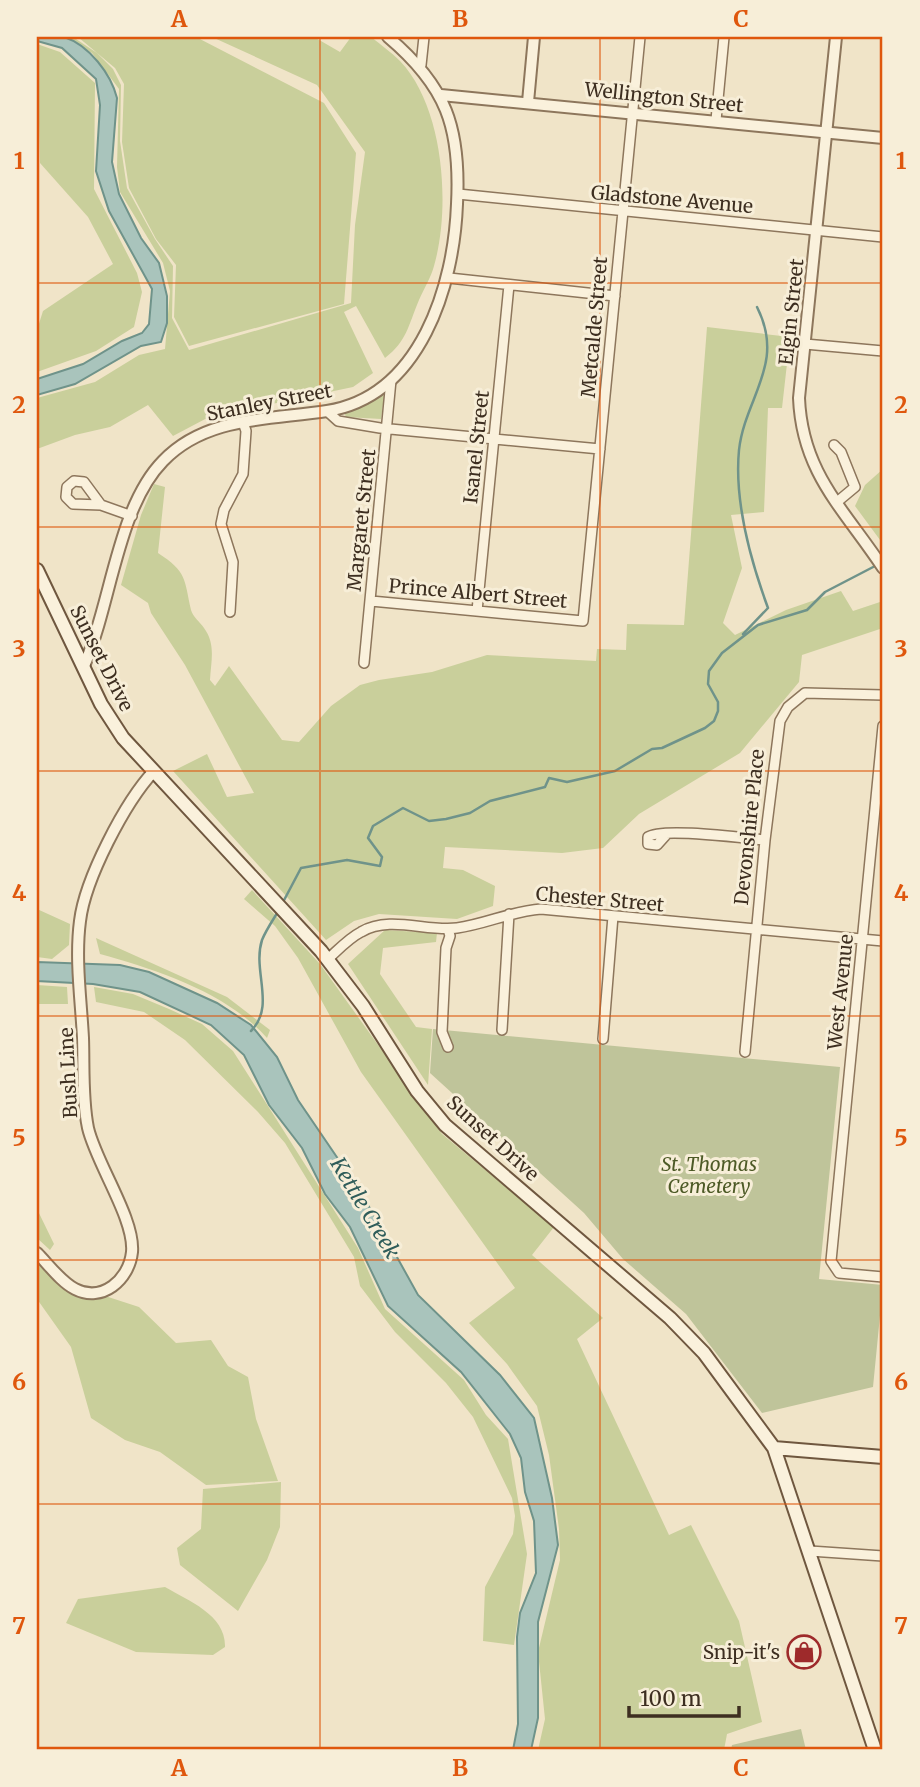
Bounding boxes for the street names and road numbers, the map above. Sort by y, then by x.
street label: Wellington Street [582,77,745,117]
street label: Gladstone Avenue [590,180,754,218]
street label: Metcalde Street [576,255,612,399]
street label: Elgin Street [773,257,809,367]
street label: Stanley Street [204,378,334,426]
street label: Isanel Street [458,389,494,505]
street label: Margaret Street [342,447,380,592]
street label: Prince Albert Street [388,573,569,613]
street label: Sunset Drive [65,601,139,715]
street label: Devonshire Place [729,748,769,906]
street label: Chester Street [535,881,666,917]
street label: West Avenue [822,933,858,1052]
street label: Bush Line [54,1027,82,1119]
street label: Sunset Drive [442,1090,544,1186]

